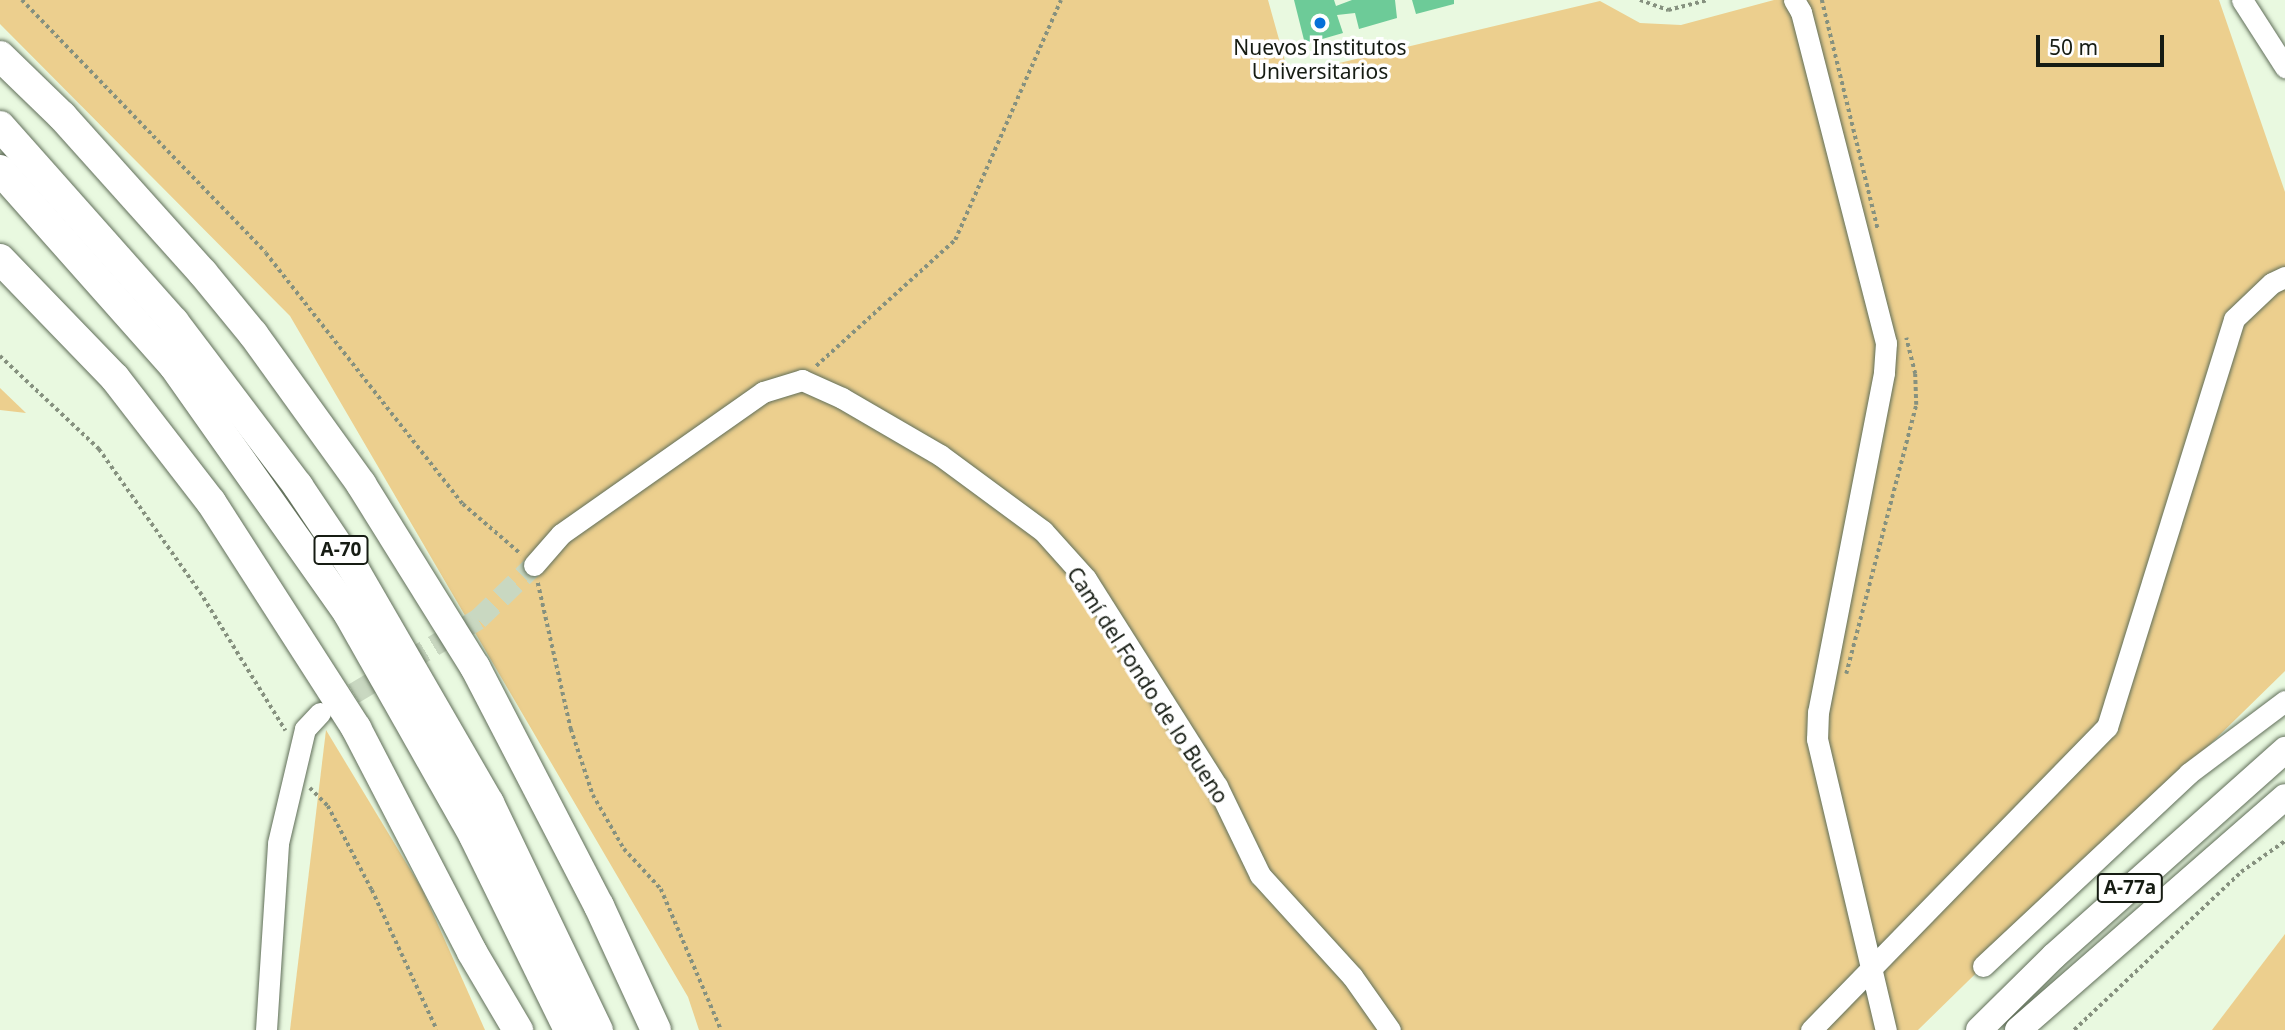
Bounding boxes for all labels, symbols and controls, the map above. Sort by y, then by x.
marker: Nuevos Institutos Universitarios [1312,15,1328,31]
scale bar [2040,21,2168,65]
text: 50 m [2049,33,2098,61]
place label: Nuevos Institutos Universitarios [1233,34,1407,84]
road number: A-70 [313,534,369,566]
street label: Camí del Fondo de lo Bueno [1062,562,1234,808]
road number: A-77a [2097,873,2163,904]

